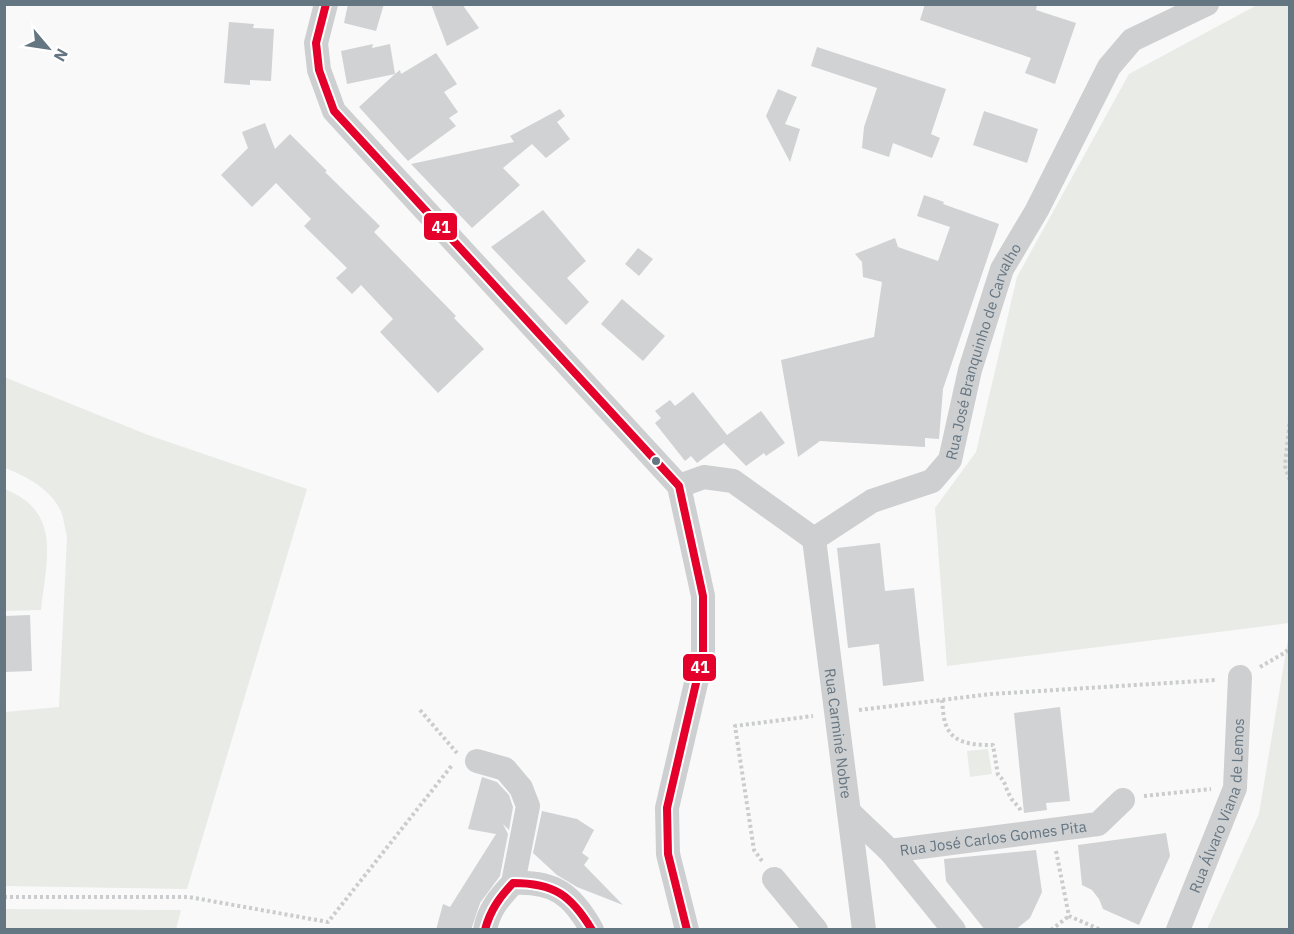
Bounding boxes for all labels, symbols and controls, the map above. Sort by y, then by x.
north arrow [18,18,78,78]
text: N [50,45,73,65]
line badge: 41 [423,212,458,241]
text: 41 [431,217,451,237]
street label: Rua José Branquinho de Carvalho [941,239,1025,462]
unlabelled marker [650,455,662,467]
line badge: 41 [682,653,717,682]
text: 41 [690,657,710,677]
street label: Rua Carminé Nobre [821,667,857,800]
street label: Rua Álvaro Viana de Lemos [1184,718,1248,895]
street label: Rua José Carlos Gomes Pita [899,816,1088,859]

